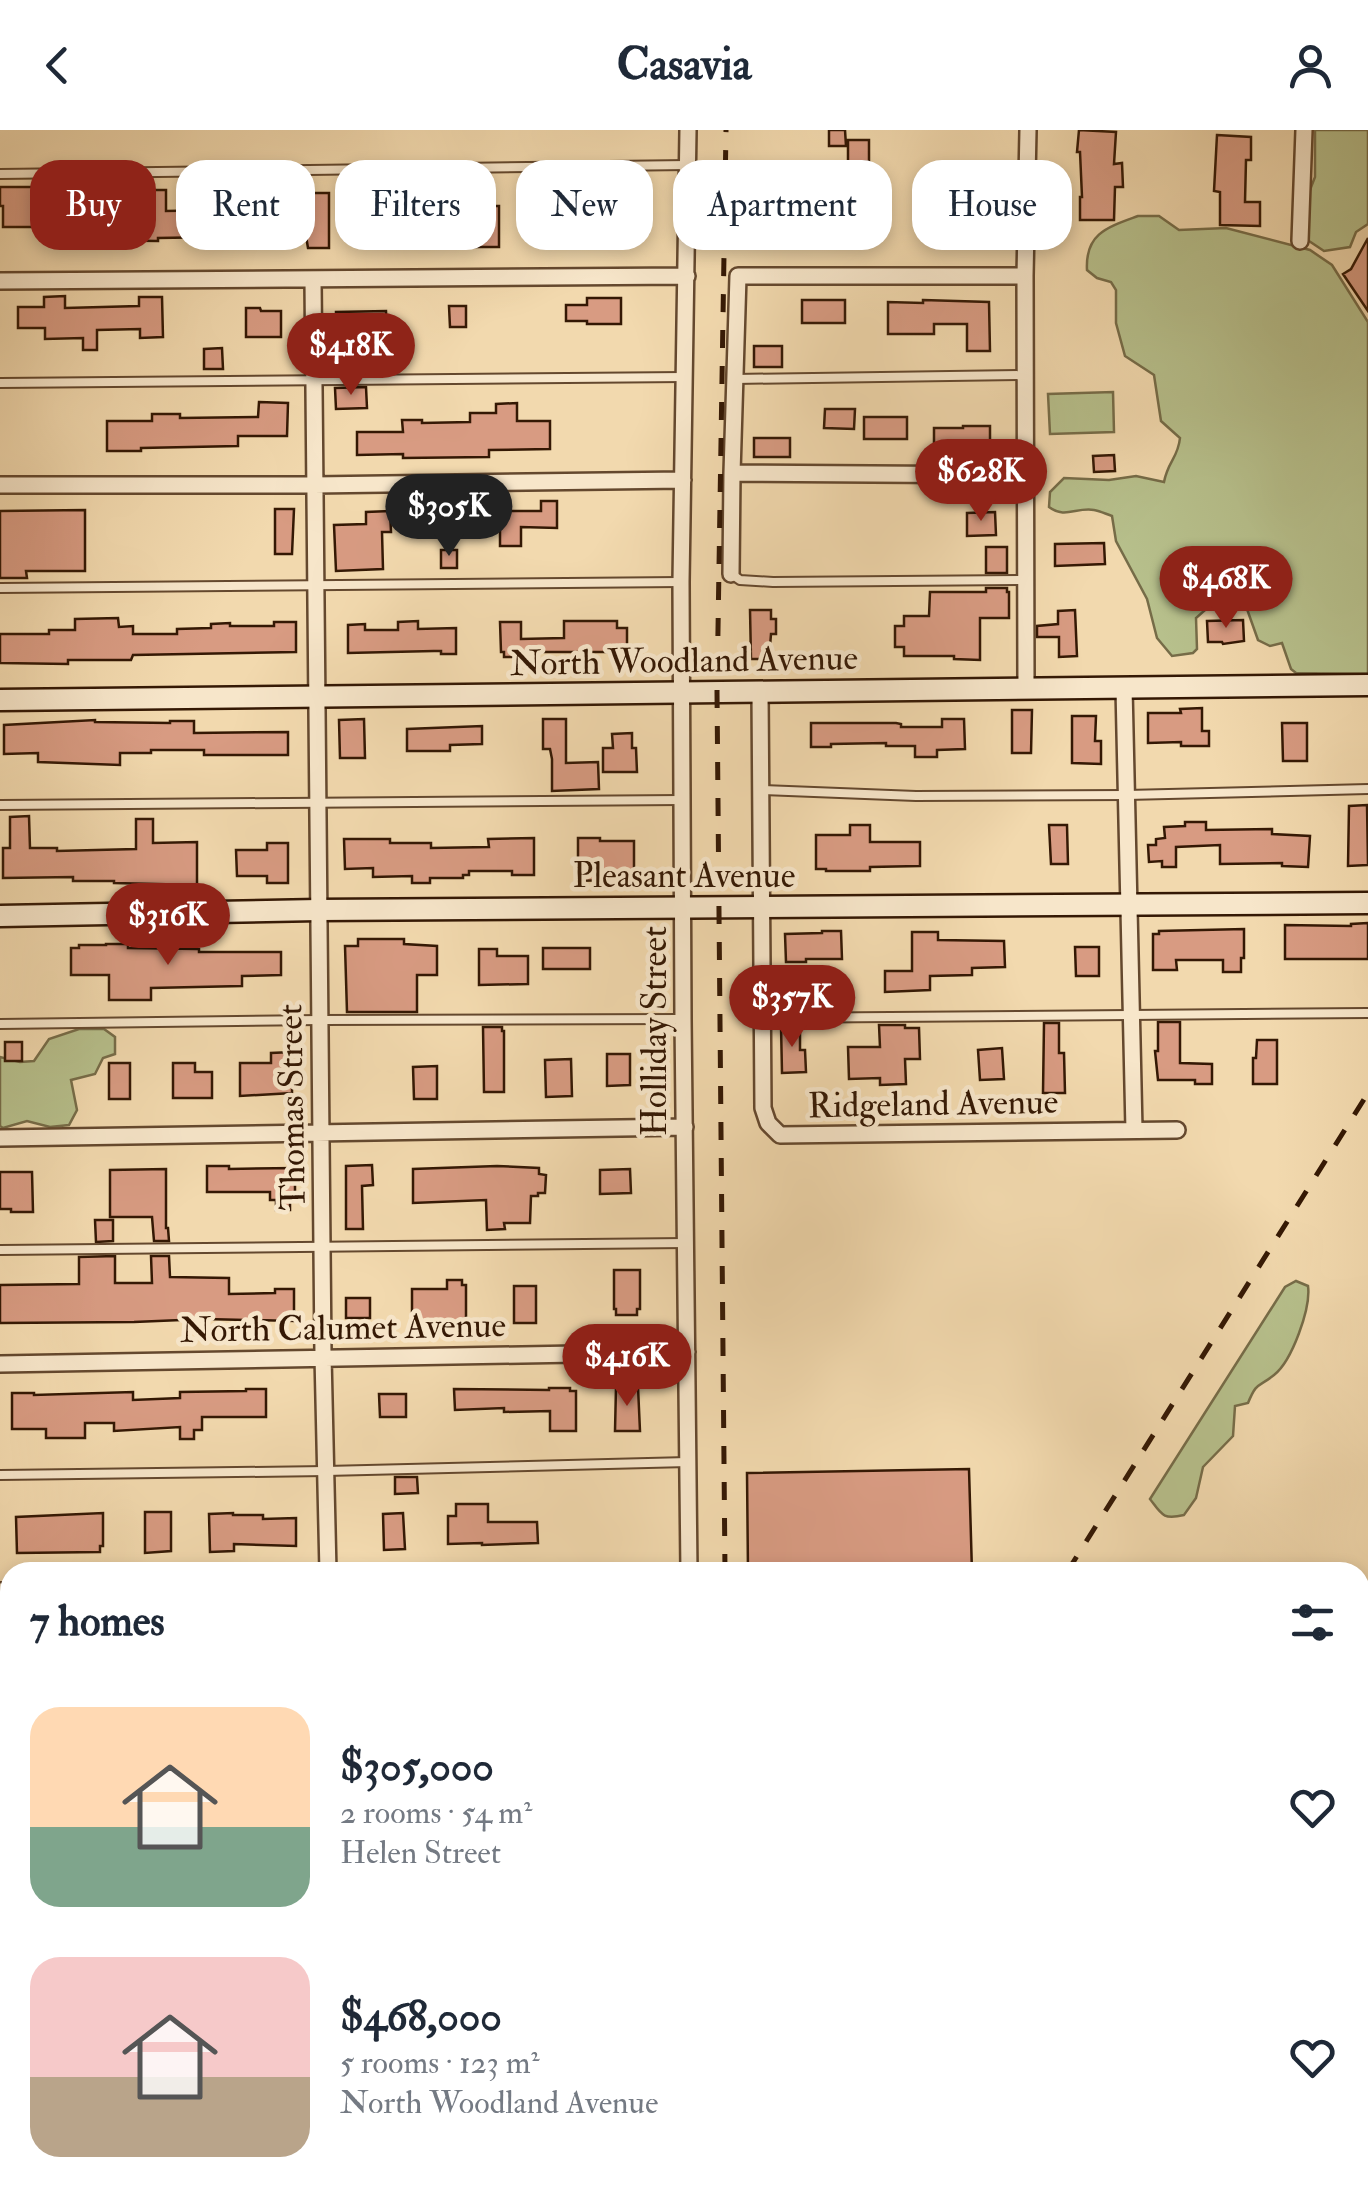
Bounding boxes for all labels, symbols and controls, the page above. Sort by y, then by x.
text: Casavia [617,37,751,93]
icon: back [30,38,85,93]
icon: person [1283,38,1338,93]
chip: Buy [30,160,156,250]
chip: Rent [176,160,315,250]
chip: Filters [335,160,496,250]
chip: New [516,160,653,250]
chip: Apartment [673,160,892,250]
chip: House [912,160,1072,250]
pin: $418K [281,313,421,398]
text: $418K [309,325,393,365]
pin: $628K [911,439,1051,524]
text: $628K [937,451,1025,491]
pin: $305K [379,474,519,559]
text: $305K [407,486,491,526]
pin: $468K [1156,546,1296,631]
text: $468K [1182,558,1270,598]
street label: North Woodland Avenue [510,636,858,686]
street label: Pleasant Avenue [573,854,795,898]
pin: $316K [98,883,238,968]
text: $316K [128,895,208,935]
street label: Holliday Street [633,926,677,1136]
pin: $357K [722,965,862,1050]
text: $357K [751,977,833,1017]
street label: Thomas Street [268,1003,316,1211]
street label: Ridgeland Avenue [807,1080,1059,1128]
street label: North Calumet Avenue [180,1303,506,1353]
pin: $416K [557,1324,697,1409]
text: $416K [584,1336,670,1376]
icon: filters [1285,1595,1340,1650]
text: 7 homes [30,1596,165,1648]
text: $305,000 [340,1741,494,1793]
icon: home [110,1747,230,1867]
icon: heart [1285,1780,1340,1835]
text: 2 rooms · 54 m² [340,1793,532,1833]
text: Helen Street [340,1833,501,1873]
text: $468,000 [340,1991,502,2043]
icon: home [110,1997,230,2117]
icon: heart [1285,2030,1340,2085]
text: 5 rooms · 123 m² [340,2043,539,2083]
text: North Woodland Avenue [340,2083,658,2123]

